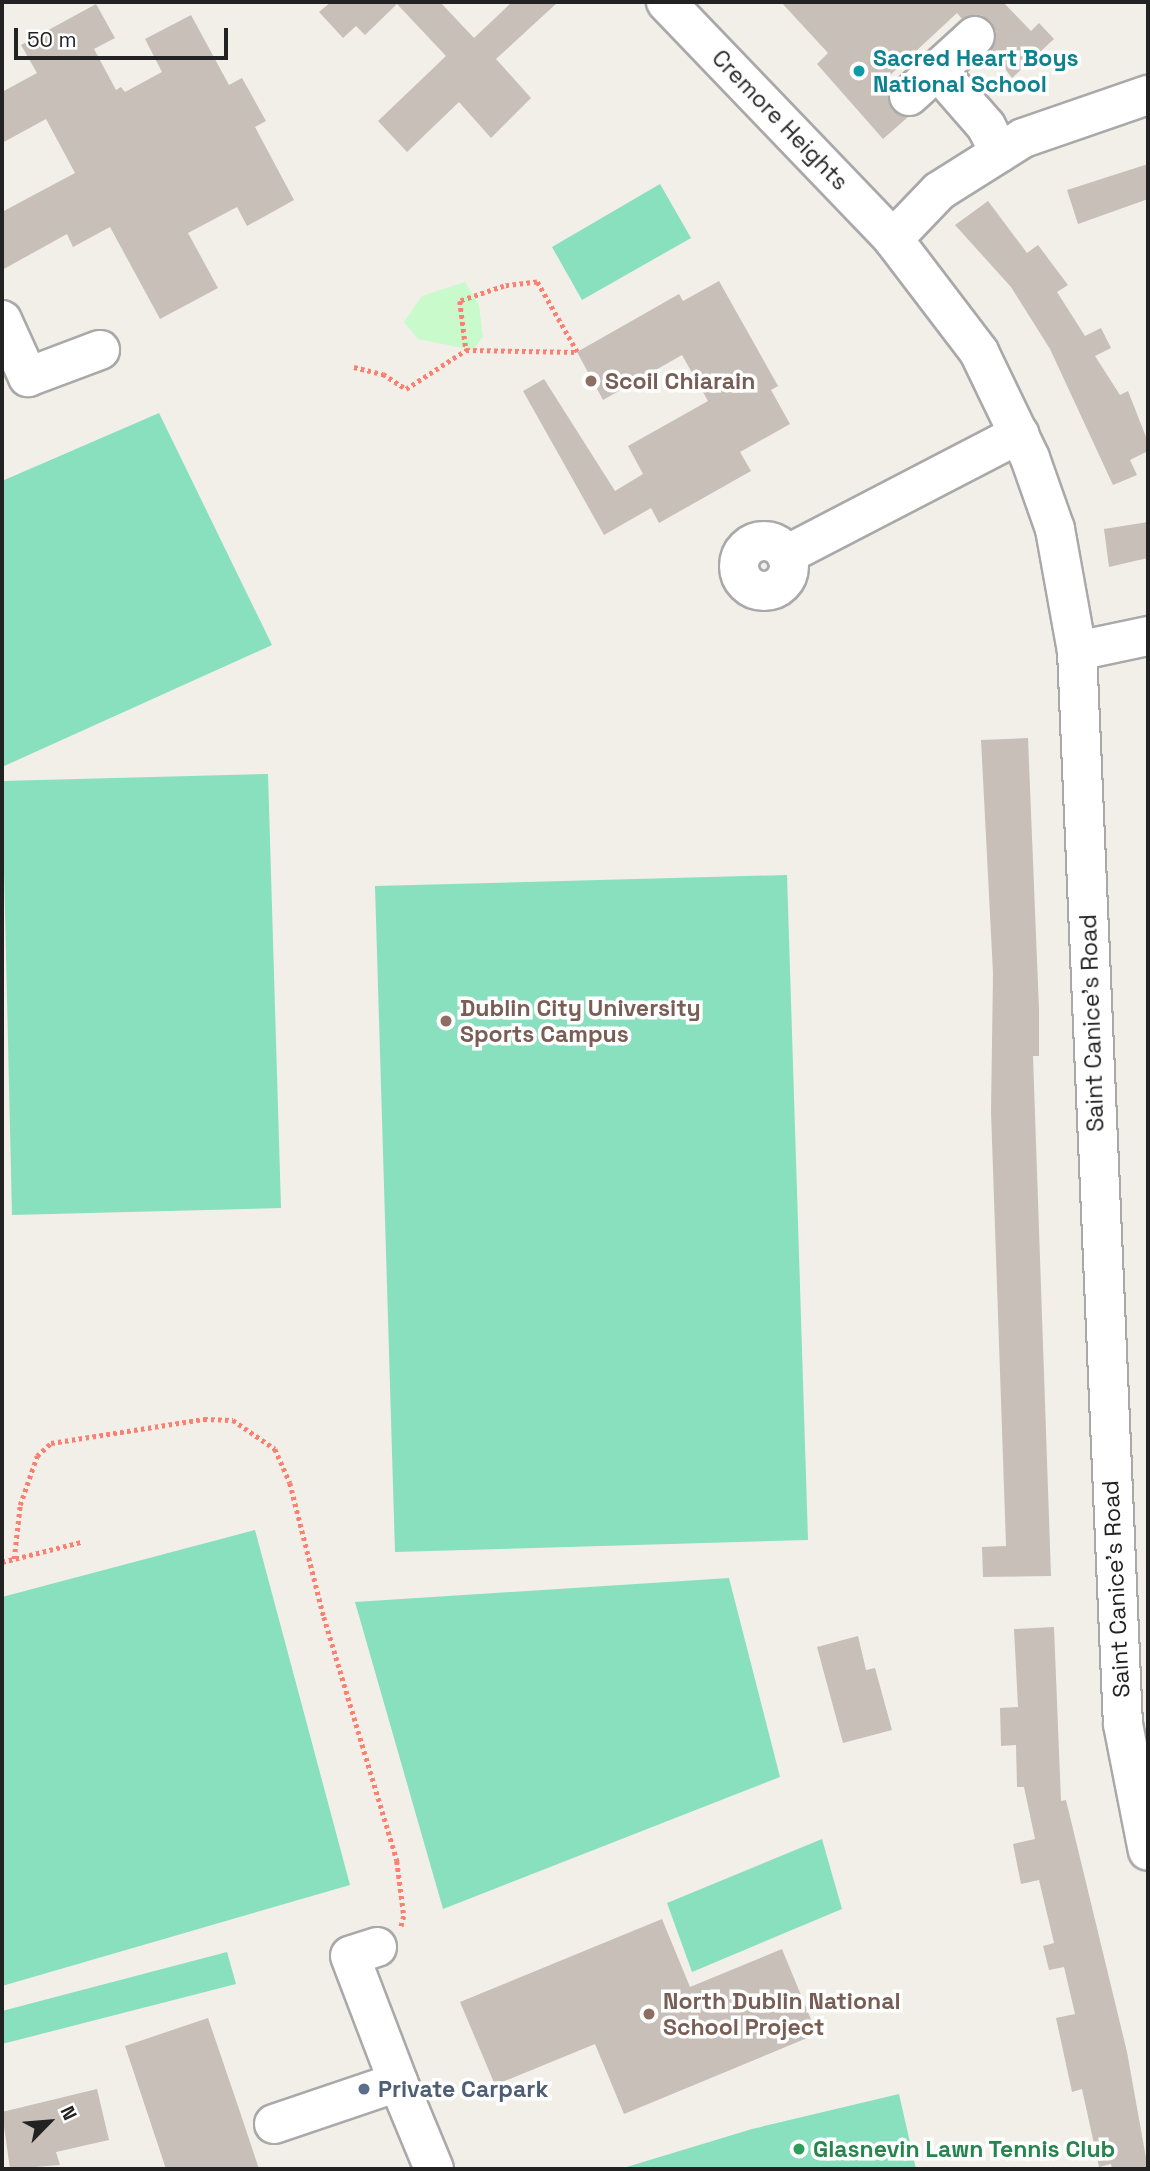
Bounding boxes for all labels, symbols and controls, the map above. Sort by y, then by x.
scale bar [18,14,231,58]
text: 50 m [27,26,77,53]
street label: Cremore Heights [706,44,854,196]
place label: Sacred Heart Boys National School [873,44,1079,98]
marker: Sacred Heart Boys National School [851,63,867,79]
place label: Scoil Chiarain [605,367,755,395]
marker: Scoil Chiarain [583,373,599,389]
street label: Saint Canice's Road [1074,914,1110,1132]
place label: Dublin City University Sports Campus [460,994,701,1048]
marker: Dublin City University Sports Campus [438,1013,454,1029]
street label: Saint Canice's Road [1097,1480,1135,1698]
place label: North Dublin National School Project [663,1987,901,2041]
marker: North Dublin National School Project [641,2006,657,2022]
place label: Private Carpark [378,2075,548,2103]
marker: Private Carpark [356,2081,372,2097]
north arrow [14,2087,84,2157]
text: N [54,2102,83,2124]
place label: Glasnevin Lawn Tennis Club [813,2135,1116,2163]
marker: Glasnevin Lawn Tennis Club [791,2141,807,2157]

